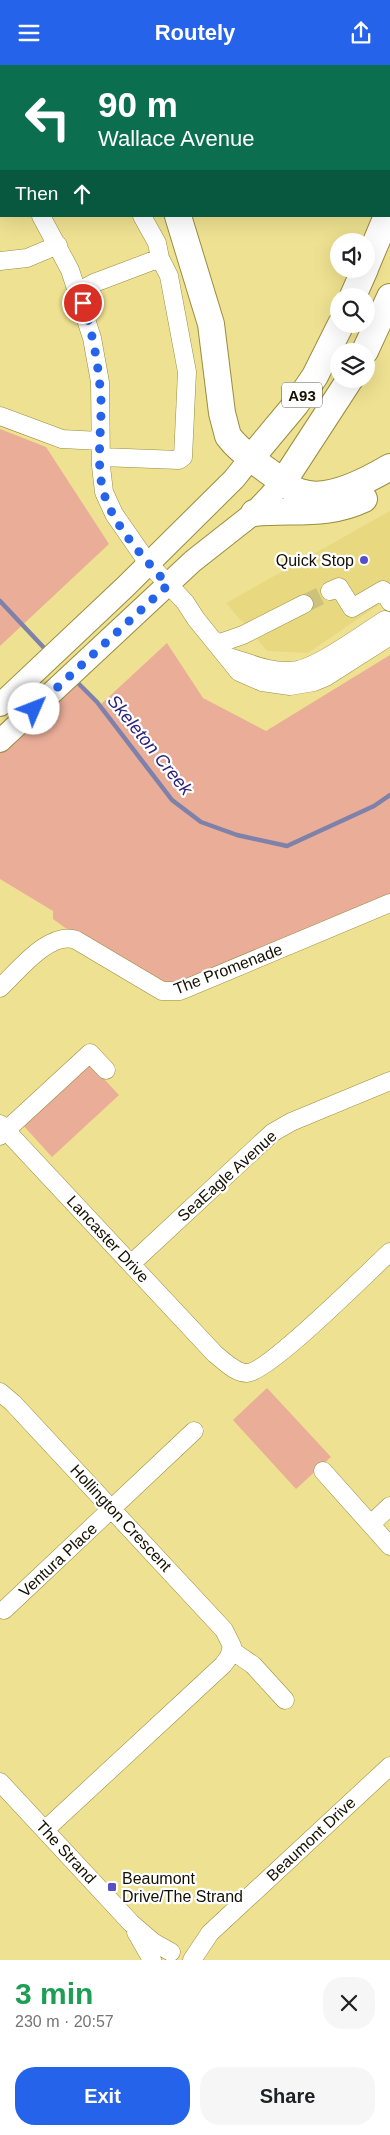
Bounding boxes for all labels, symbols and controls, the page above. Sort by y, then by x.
icon: menu [15,19,43,47]
icon: share [347,19,375,47]
text: Routely [155,20,235,45]
icon: left [15,85,80,150]
text: 90 m [98,85,178,124]
text: Wallace Avenue [98,126,255,151]
icon: ahead [68,180,96,208]
text: Then [15,183,58,204]
map controls [330,233,375,388]
button: sound [330,233,375,278]
pin [62,282,104,324]
button: search [330,288,375,333]
icon: arrive [69,289,97,317]
button: layers [330,343,375,388]
road number: A93 [282,383,322,407]
place label: Quick Stop [276,552,354,569]
marker: Quick Stop [358,554,370,566]
position arrow [7,682,59,734]
water label: Skeleton Creek [104,691,197,800]
street label: The Promenade [171,940,285,997]
street label: SeaEagle Avenue [174,1127,280,1225]
street label: Lancaster Drive [64,1192,152,1286]
street label: Hollington Crescent [67,1461,175,1575]
street label: Ventura Place [16,1520,100,1600]
street label: Beaumont Drive [263,1794,359,1884]
street label: The Strand [33,1817,99,1887]
place label: Beaumont Drive/The Strand [122,1870,243,1905]
marker: Beaumont Drive/The Strand [106,1881,118,1893]
text: 3 min [15,1977,93,2010]
button: close [323,1977,375,2029]
text: 230 m · 20:57 [15,2013,114,2030]
button: Exit [15,2067,190,2125]
button: Share [200,2067,375,2125]

